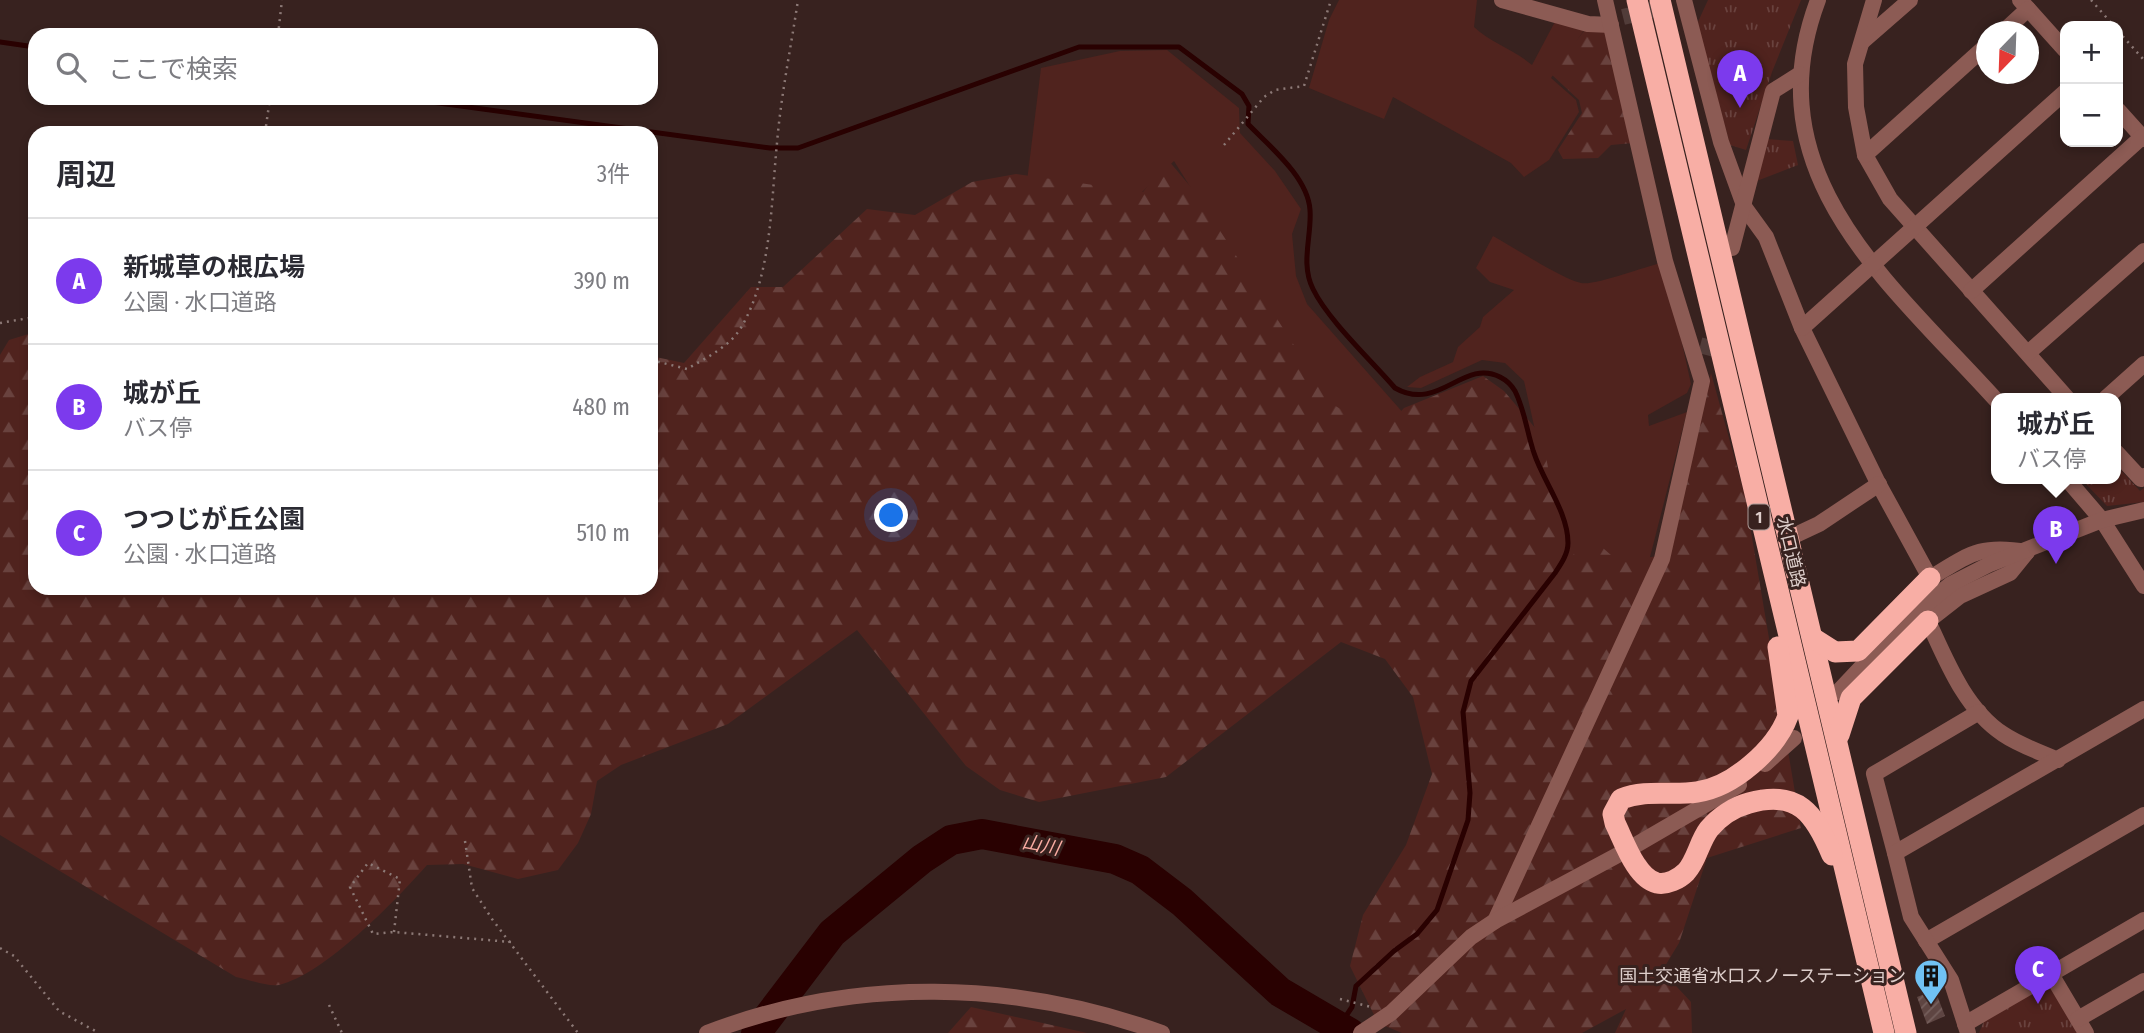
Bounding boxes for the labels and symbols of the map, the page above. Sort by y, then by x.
north arrow [1976,21,2039,84]
pin: A [1717,50,1763,108]
your location [874,498,908,532]
road number: 1 [1748,504,1770,530]
pin: B [2033,506,2079,564]
street label: 水口道路 [1772,514,1810,590]
water label: 山川 [1020,830,1064,860]
pin: C [2015,946,2061,1004]
building icon: 国土交通省水口スノーステーション [1912,957,1950,1006]
place label: 国土交通省水口スノーステーション [1619,965,1906,987]

